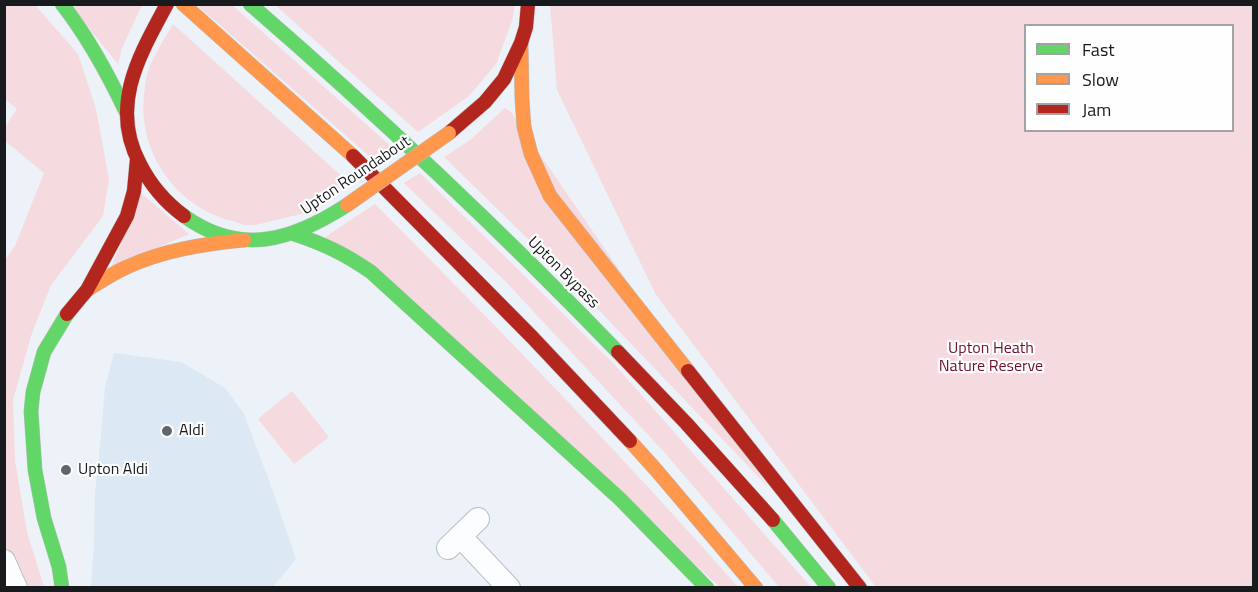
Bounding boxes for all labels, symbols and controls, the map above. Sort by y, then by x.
legend [1024,24,1234,132]
text: Fast [1082,36,1115,63]
text: Slow [1082,66,1119,93]
text: Jam [1082,96,1111,123]
street label: Upton Roundabout [298,132,414,220]
street label: Upton Bypass [523,233,603,313]
park label: Upton Heath Nature Reserve [939,339,1043,377]
place label: Aldi [179,421,204,441]
marker: Aldi [160,424,174,438]
place label: Upton Aldi [78,460,148,480]
marker: Upton Aldi [59,463,73,477]

